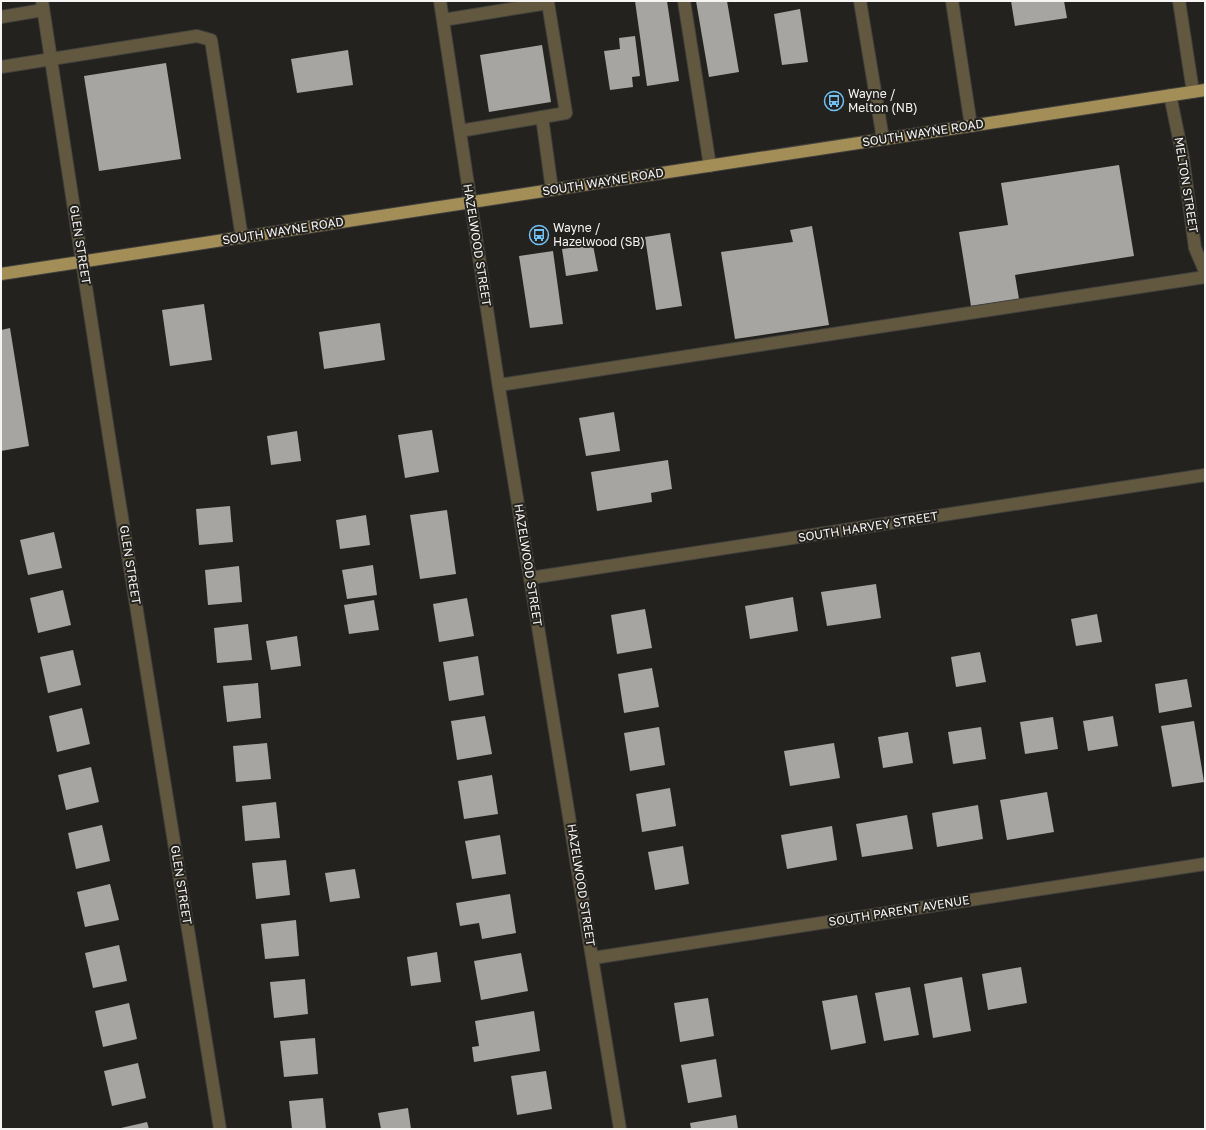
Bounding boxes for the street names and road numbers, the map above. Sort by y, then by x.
street label: SOUTH WAYNE ROAD [861,115,985,150]
street label: MELTON STREET [1171,136,1202,235]
street label: SOUTH WAYNE ROAD [541,164,665,199]
street label: HAZELWOOD STREET [460,183,495,308]
street label: GLEN STREET [67,204,94,286]
street label: SOUTH WAYNE ROAD [221,213,345,248]
street label: HAZELWOOD STREET [511,503,546,628]
street label: SOUTH HARVEY STREET [797,508,940,545]
street label: GLEN STREET [117,524,144,606]
street label: HAZELWOOD STREET [564,823,599,948]
street label: GLEN STREET [168,844,195,926]
street label: SOUTH PARENT AVENUE [827,892,970,929]

